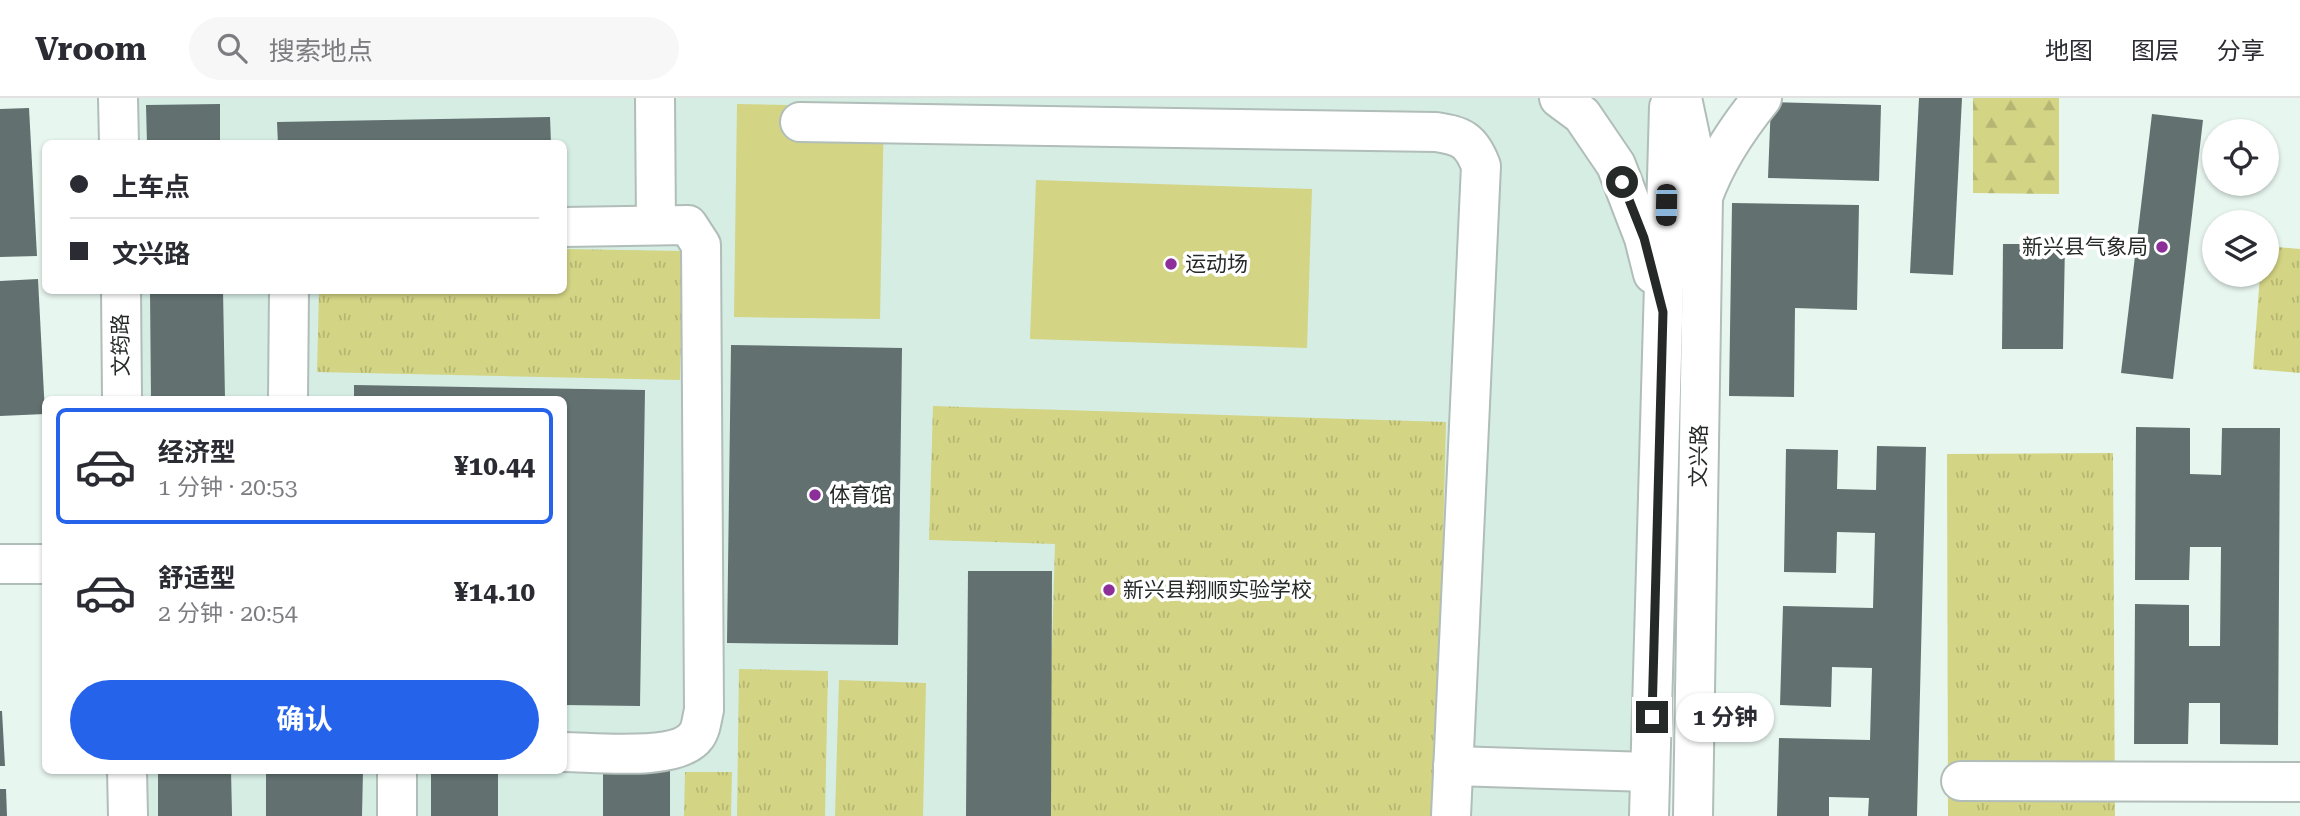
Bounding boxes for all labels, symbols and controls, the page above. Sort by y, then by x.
search box [189,17,679,80]
text: Vroom [35,29,147,68]
icon: search [213,29,251,67]
text: 搜索地点 [269,36,373,66]
text: 地图 [2045,37,2093,65]
text: 图层 [2131,37,2179,65]
text: 分享 [2217,37,2265,65]
map controls [2202,119,2279,287]
button: locate [2202,119,2279,196]
route start [1606,166,1638,198]
text: 上车点 [112,172,190,202]
car [1656,184,1677,226]
button: layers [2202,210,2279,287]
place label: 新兴县气象局 [2022,235,2148,259]
text: 文兴路 [112,239,190,269]
marker: 新兴县气象局 [2154,239,2170,255]
place label: 运动场 [1185,252,1248,276]
marker: 运动场 [1163,256,1179,272]
street label: 文筠路 [108,313,134,377]
street label: 文兴路 [1686,424,1712,488]
icon: car [74,435,137,498]
text: 经济型 [158,437,236,467]
text: ¥10.44 [454,451,535,481]
text: 1 分钟 · 20:53 [158,474,298,501]
place label: 体育馆 [829,483,892,507]
marker: 体育馆 [807,487,823,503]
icon: car [74,561,137,624]
text: 舒适型 [158,563,236,593]
text: ¥14.10 [454,577,535,607]
place label: 新兴县翔顺实验学校 [1123,578,1312,602]
marker: 新兴县翔顺实验学校 [1101,582,1117,598]
text: 2 分钟 · 20:54 [158,600,298,627]
button: 确认 [70,680,539,760]
callout: 1 分钟 [1676,692,1774,742]
route end [1636,701,1668,733]
text: 1 分钟 [1693,704,1757,731]

